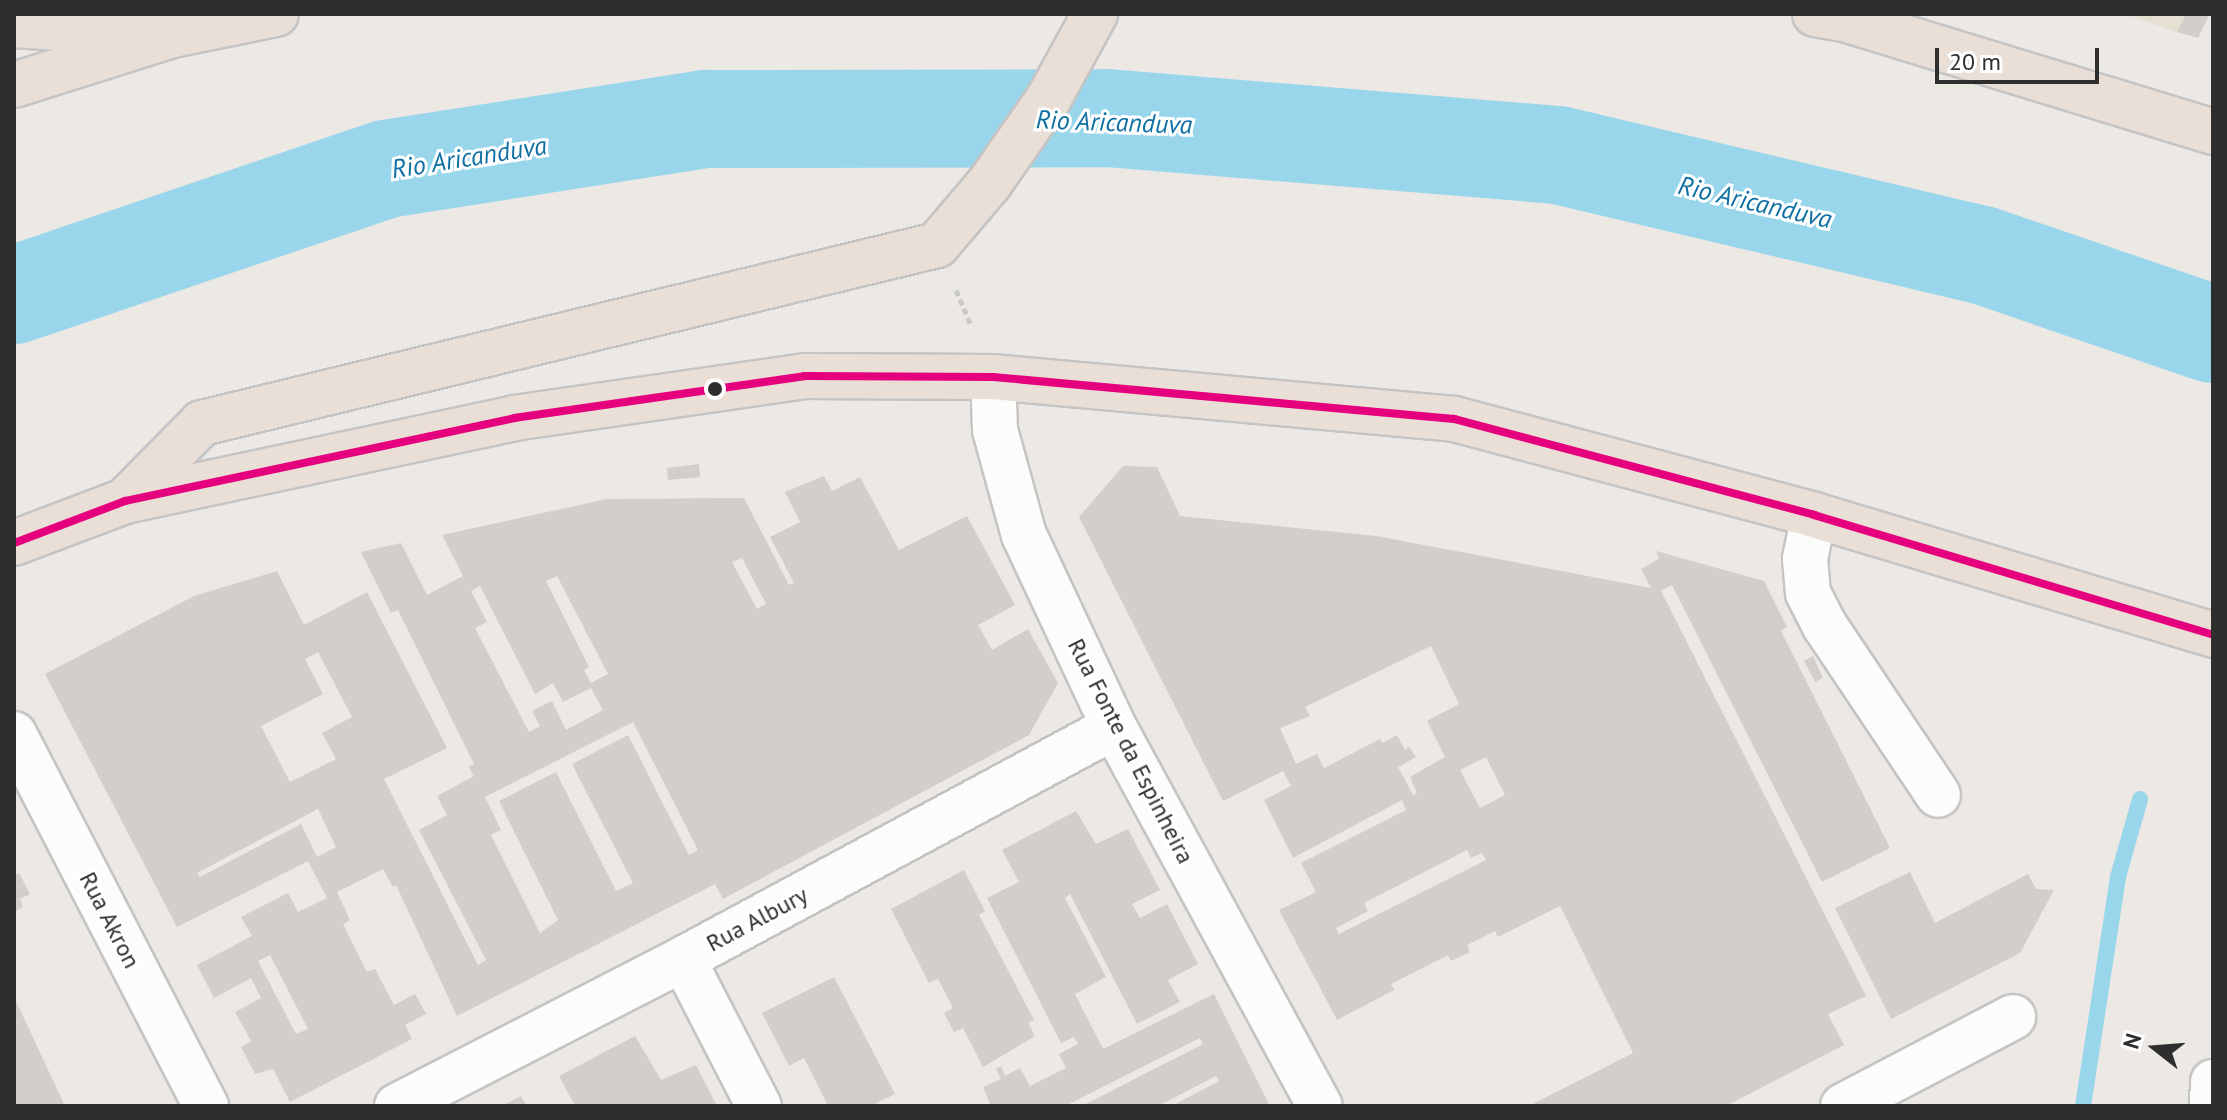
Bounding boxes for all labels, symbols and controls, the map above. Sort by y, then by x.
scale bar [1939,32,2103,82]
text: 20 m [1949,46,2001,77]
water label: Rio Aricanduva [1035,104,1193,140]
water label: Rio Aricanduva [389,129,549,185]
water label: Rio Aricanduva [1675,169,1835,235]
unlabelled marker [707,381,723,397]
street label: Rua Fonte da Espinheira [1062,634,1200,868]
street label: Rua Akron [73,867,147,973]
street label: Rua Albury [701,880,813,958]
north arrow [2115,1008,2195,1088]
text: N [2117,1030,2148,1052]

